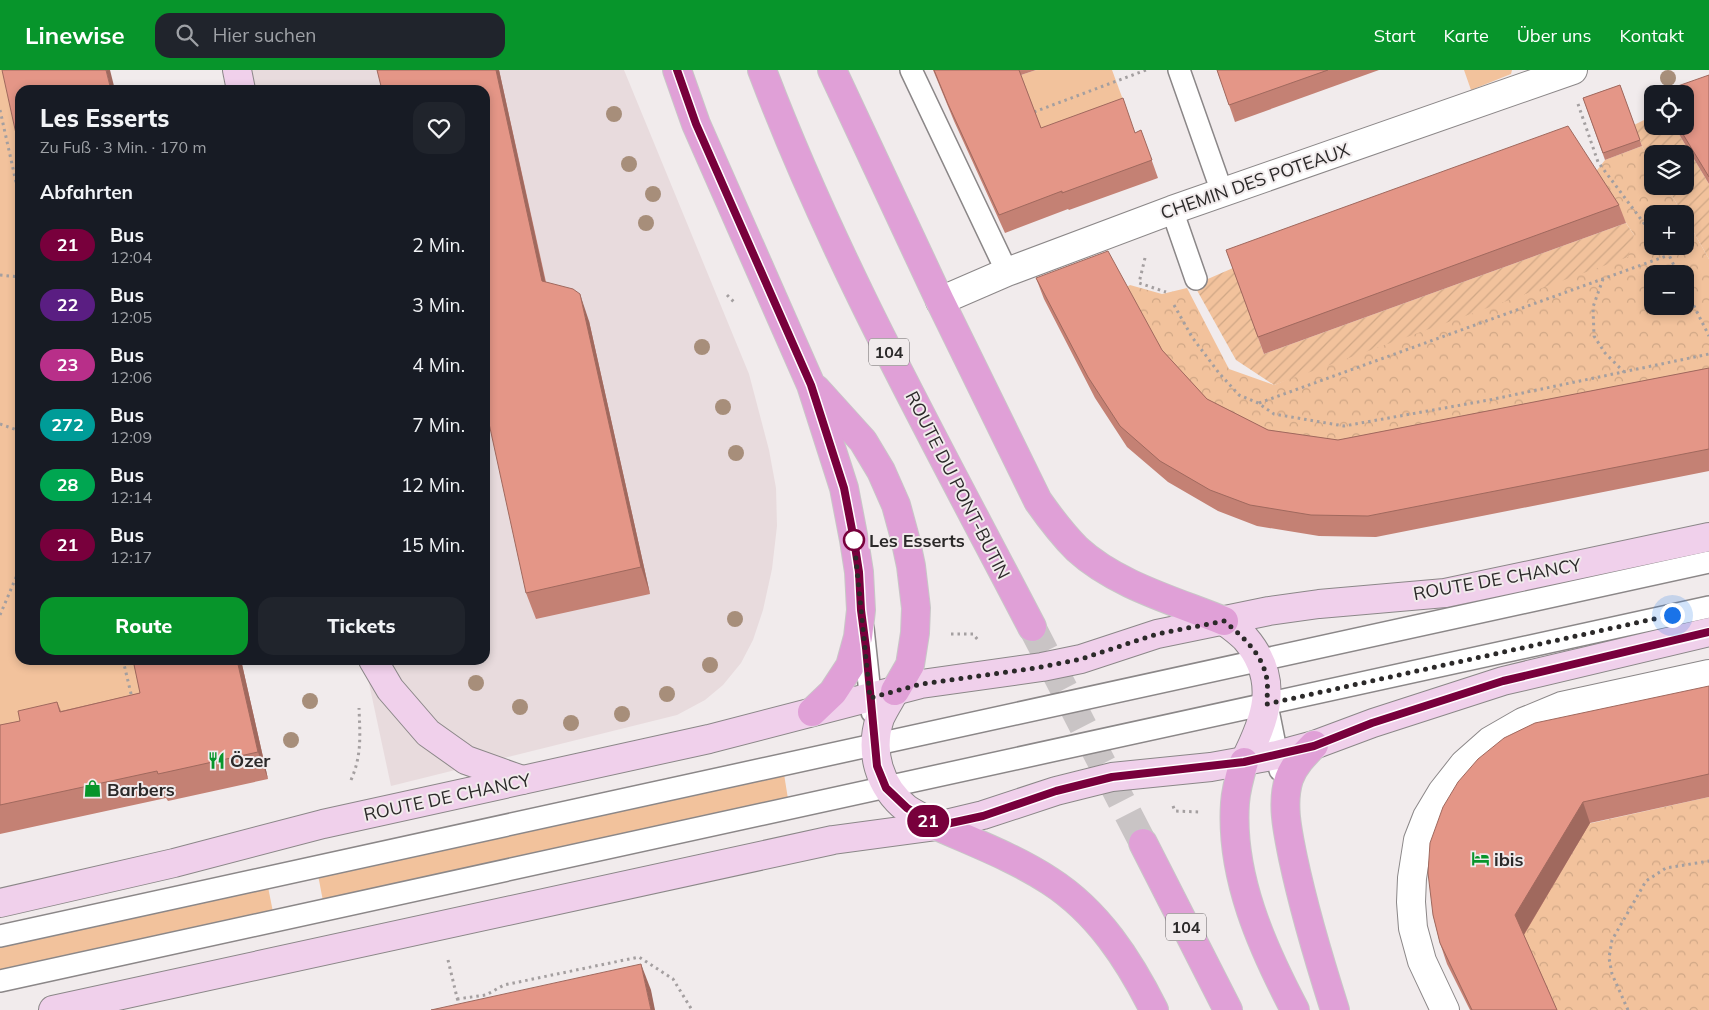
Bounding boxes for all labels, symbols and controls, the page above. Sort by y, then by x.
search box [155,13,505,58]
text: Linewise [25,20,125,50]
icon: search [173,21,201,49]
text: Hier suchen [213,23,316,47]
text: Start [1374,24,1415,47]
text: Karte [1443,24,1489,47]
text: Über uns [1517,24,1592,47]
text: Kontakt [1620,24,1684,47]
map controls [1644,85,1694,315]
button: locate [1644,85,1694,135]
button: heart [413,102,465,154]
text: Les Esserts [40,103,169,133]
text: Zu Fuß · 3 Min. · 170 m [40,137,206,157]
street label: CHEMIN DES POTEAUX [1157,138,1353,224]
button: layers [1644,145,1694,195]
text: Abfahrten [40,180,133,204]
button: + [1644,205,1694,255]
text: Bus [110,223,144,247]
text: 21 [57,233,78,256]
text: 2 Min. [412,233,465,257]
text: 12:04 [110,247,152,267]
button: − [1644,265,1694,315]
text: Bus [110,283,144,307]
text: 22 [57,293,78,316]
text: 3 Min. [412,293,465,317]
text: 12:05 [110,307,152,327]
road number: 104 [869,338,909,366]
text: Bus [110,343,144,367]
text: 23 [57,353,78,376]
text: 4 Min. [412,353,465,377]
text: 12:06 [110,367,152,387]
street label: ROUTE DU PONT-BUTIN [901,387,1015,583]
text: Bus [110,403,144,427]
text: 272 [51,413,84,436]
text: 7 Min. [412,413,465,437]
text: 12:09 [110,427,152,447]
text: Bus [110,463,144,487]
text: 28 [57,473,78,496]
text: 12 Min. [401,473,465,497]
text: 12:14 [110,487,152,507]
text: Bus [110,523,144,547]
marker: Les Esserts [843,529,865,551]
place label: Les Esserts [869,529,965,552]
text: 21 [57,533,78,556]
text: 15 Min. [401,533,465,557]
text: 12:17 [110,547,152,567]
street label: ROUTE DE CHANCY [1411,553,1584,605]
button: Route [40,597,248,655]
button: Tickets [258,597,465,655]
your location [1660,603,1685,628]
place label: Özer [230,749,271,772]
restaurant icon: Özer [206,750,226,770]
street label: ROUTE DE CHANCY [361,768,534,826]
place label: Barbers [107,778,175,801]
shop icon: Barbers [83,779,103,799]
line badge: 21 [906,805,950,837]
text: 21 [917,809,939,832]
place label: ibis [1494,848,1524,871]
hotel icon: ibis [1470,849,1490,869]
road number: 104 [1166,914,1206,940]

